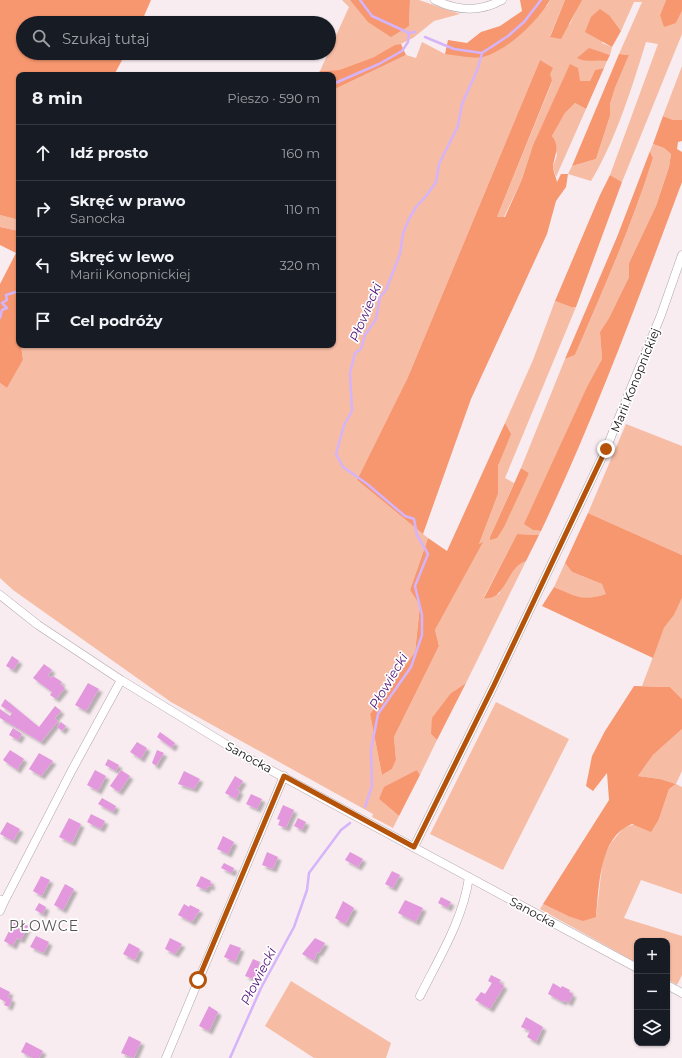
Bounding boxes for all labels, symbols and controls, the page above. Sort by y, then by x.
search box [16,16,336,60]
icon: search [30,27,52,49]
text: Szukaj tutaj [62,29,150,48]
text: 8 min [32,88,83,108]
text: Pieszo · 590 m [227,90,320,106]
icon: ahead [32,142,54,164]
text: Idź prosto [70,143,148,162]
text: 160 m [282,145,320,161]
text: Skręć w prawo [70,191,186,210]
icon: right [32,198,54,220]
text: 110 m [285,201,320,217]
text: Sanocka [70,210,125,226]
text: Skręć w lewo [70,247,174,266]
icon: left [32,254,54,276]
text: 320 m [280,257,320,273]
text: Marii Konopnickiej [70,266,191,282]
water label: Płowiecki [345,280,385,344]
icon: arrive [32,310,54,332]
text: Cel podróży [70,311,162,330]
street label: Marii Konopnickiej [607,326,663,434]
route end [597,440,615,458]
water label: Płowiecki [365,650,411,712]
street label: Sanocka [223,738,275,776]
street label: Sanocka [507,893,559,931]
district label: PŁOWCE [9,917,79,935]
map controls [634,938,670,1046]
button: + [634,938,670,974]
water label: Płowiecki [237,944,280,1007]
route start [189,971,207,989]
button: − [634,974,670,1010]
button: layers [634,1010,670,1046]

